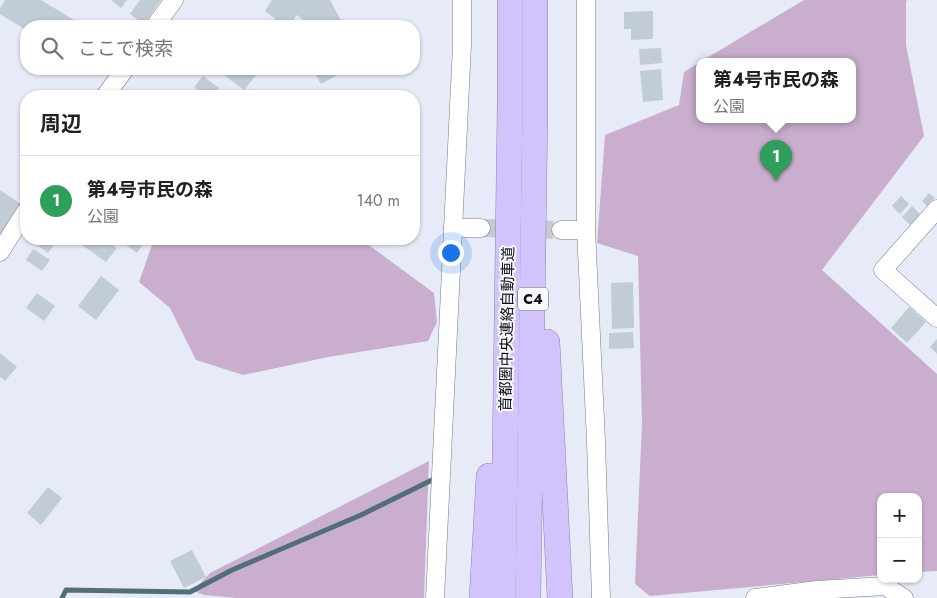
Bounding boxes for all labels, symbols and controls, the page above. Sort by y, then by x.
search box [20,20,420,75]
icon: search [38,34,66,62]
text: ここで検索 [78,35,173,62]
popup [696,58,856,123]
text: 第４号市民の森 [713,66,839,93]
text: 公園 [713,95,745,118]
text: 周辺 [40,109,82,139]
pin: 1 [760,140,792,181]
text: 第４号市民の森 [87,176,213,203]
text: 1 [52,189,60,212]
text: 140 m [357,189,400,212]
text: 公園 [87,205,119,228]
your location [438,240,464,266]
street label: 首都圏中央連絡自動車道 [495,246,519,412]
road number: C4 [518,288,548,310]
map controls [877,493,922,583]
button: + [877,493,922,538]
button: − [877,538,922,583]

